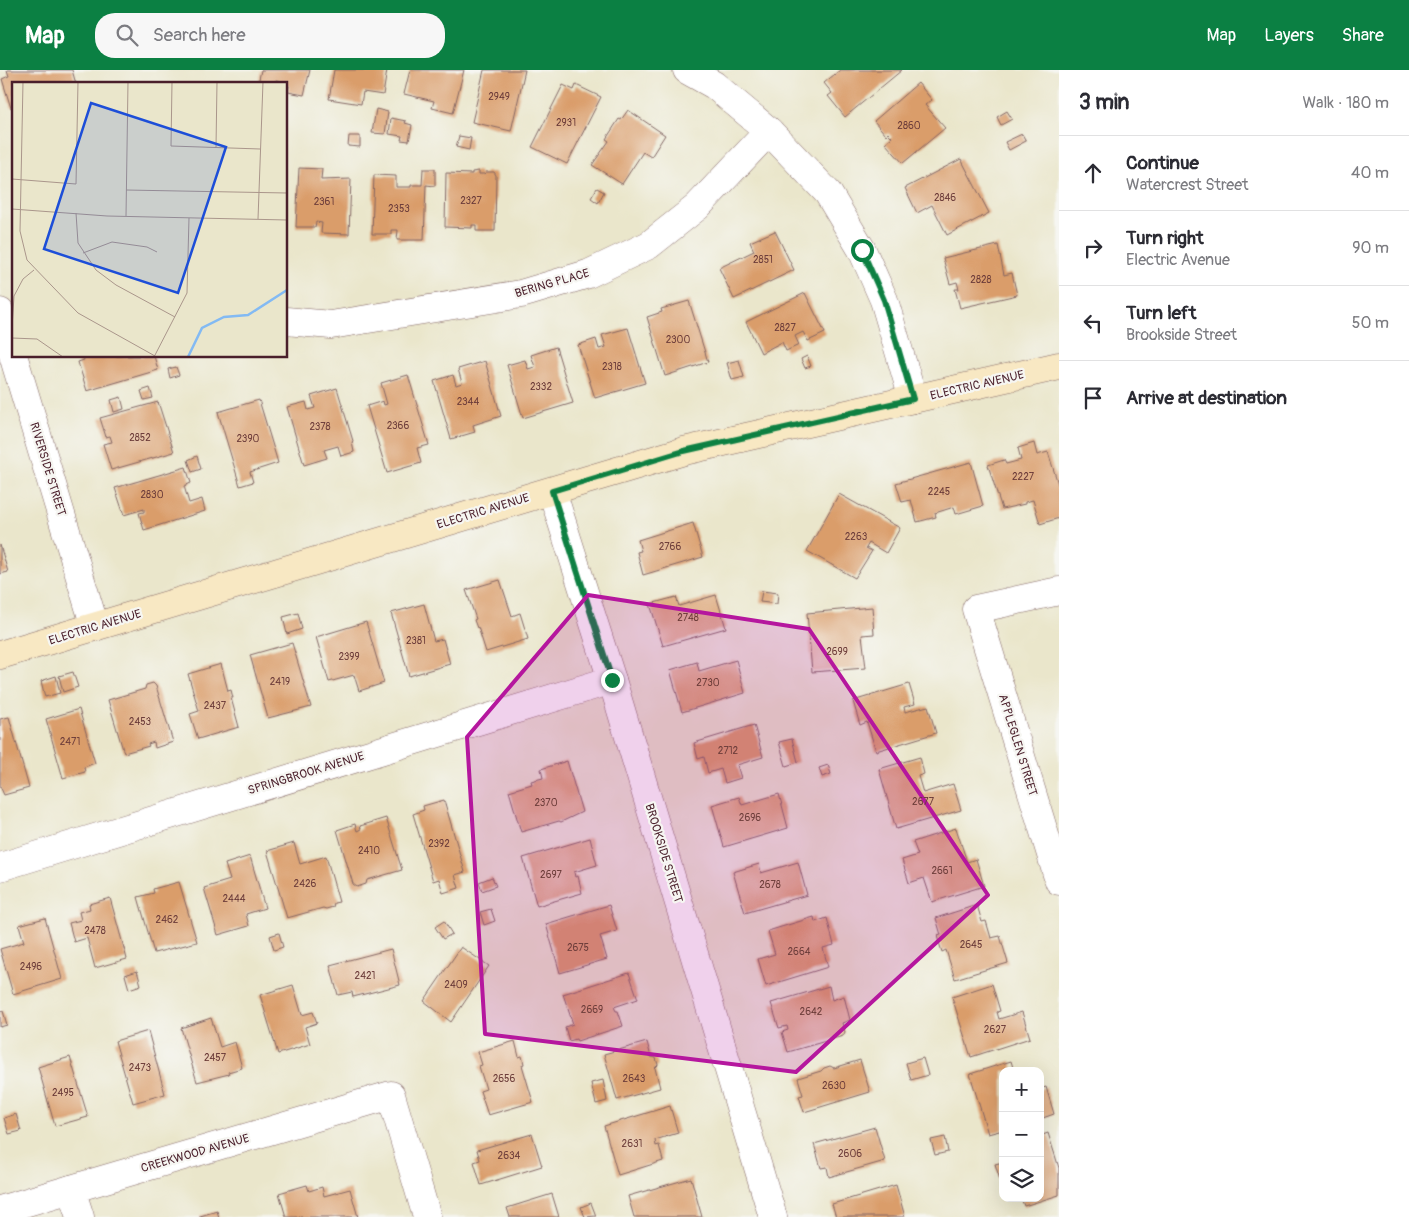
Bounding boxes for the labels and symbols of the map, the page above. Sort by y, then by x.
inset map [12,82,288,358]
house number: 2949 [488,91,510,103]
house number: 2931 [556,117,576,129]
house number: 2860 [897,120,921,132]
house number: 2846 [934,192,956,204]
house number: 2327 [460,195,483,207]
house number: 2361 [314,196,334,208]
house number: 2353 [388,203,410,215]
route start [851,239,874,262]
house number: 2851 [753,254,773,266]
street label: BERING PLACE [513,266,591,301]
house number: 2828 [970,274,992,286]
house number: 2827 [774,322,796,334]
house number: 2300 [666,334,690,346]
house number: 2318 [602,361,622,373]
street label: ELECTRIC AVENUE [929,367,1026,404]
house number: 2332 [530,381,552,393]
house number: 2344 [457,396,479,408]
street label: RIVERSIDE STREET [26,420,69,518]
house number: 2366 [387,420,409,432]
house number: 2378 [309,421,331,433]
house number: 2852 [129,432,151,444]
house number: 2390 [237,433,260,445]
house number: 2227 [1012,471,1035,483]
house number: 2245 [928,486,950,498]
house number: 2830 [140,489,164,501]
street label: ELECTRIC AVENUE [435,490,531,533]
house number: 2263 [845,531,868,543]
house number: 2766 [659,541,681,553]
street label: ELECTRIC AVENUE [47,606,143,649]
house number: 2748 [677,612,699,624]
house number: 2381 [406,635,426,647]
house number: 2699 [826,646,848,658]
house number: 2399 [338,651,360,663]
route end [601,669,624,692]
house number: 2419 [270,676,290,688]
house number: 2730 [696,677,720,689]
street label: APPLEGLEN STREET [995,692,1040,798]
house number: 2437 [204,700,227,712]
house number: 2453 [129,716,152,728]
house number: 2471 [60,736,80,748]
house number: 2712 [718,745,739,757]
street label: SPRINGBROOK AVENUE [246,749,366,798]
house number: 2677 [912,796,935,808]
house number: 2370 [535,797,558,809]
street label: BROOKSIDE STREET [641,802,686,905]
house number: 2696 [739,812,761,824]
house number: 2392 [428,838,450,850]
house number: 2410 [358,845,380,857]
house number: 2661 [931,865,953,877]
house number: 2697 [540,869,563,881]
house number: 2426 [294,878,317,890]
house number: 2678 [759,879,781,891]
house number: 2444 [223,893,246,905]
house number: 2462 [156,914,179,926]
house number: 2478 [84,925,106,937]
house number: 2645 [960,939,982,951]
house number: 2675 [567,942,589,954]
house number: 2664 [787,946,811,958]
house number: 2496 [20,961,42,973]
house number: 2421 [355,970,376,982]
house number: 2409 [444,979,468,991]
house number: 2669 [581,1004,603,1016]
house number: 2642 [800,1006,823,1018]
house number: 2627 [984,1024,1007,1036]
house number: 2457 [204,1052,227,1064]
house number: 2473 [129,1062,152,1074]
house number: 2656 [493,1073,516,1085]
house number: 2643 [623,1073,646,1085]
house number: 2630 [822,1080,846,1092]
house number: 2495 [52,1087,74,1099]
street label: CREEKWOOD AVENUE [139,1131,251,1176]
house number: 2631 [622,1138,643,1150]
house number: 2606 [838,1148,862,1160]
house number: 2634 [498,1150,521,1162]

